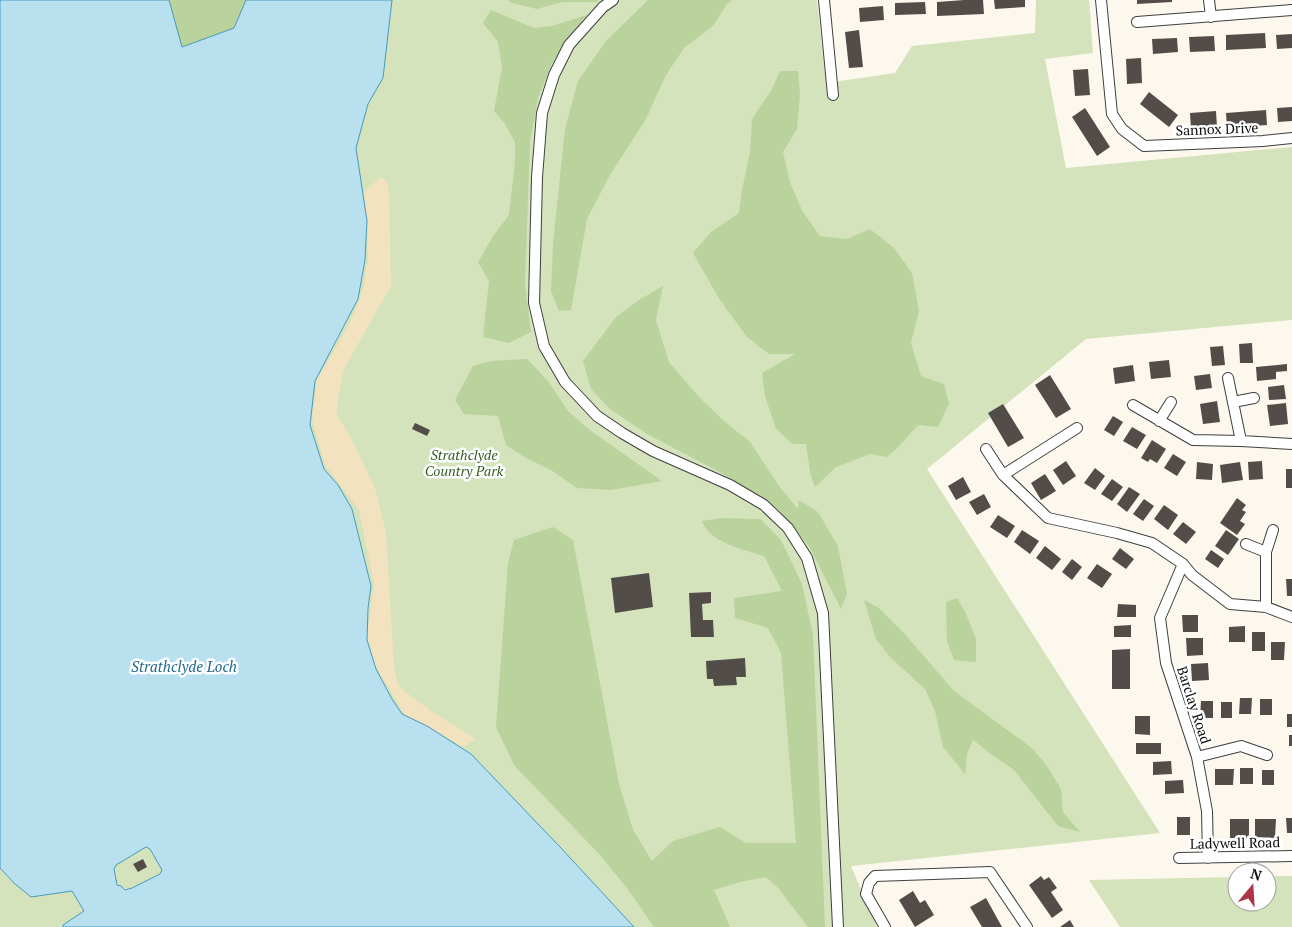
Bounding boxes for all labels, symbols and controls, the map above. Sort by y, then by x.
street label: Sannox Drive [1175,118,1259,139]
park label: Strathclyde Country Park [425,445,504,480]
water label: Strathclyde Loch [131,656,237,676]
street label: Barclay Road [1173,664,1216,746]
street label: Ladywell Road [1190,832,1280,853]
north arrow [1227,862,1277,912]
text: N [1248,863,1265,885]

